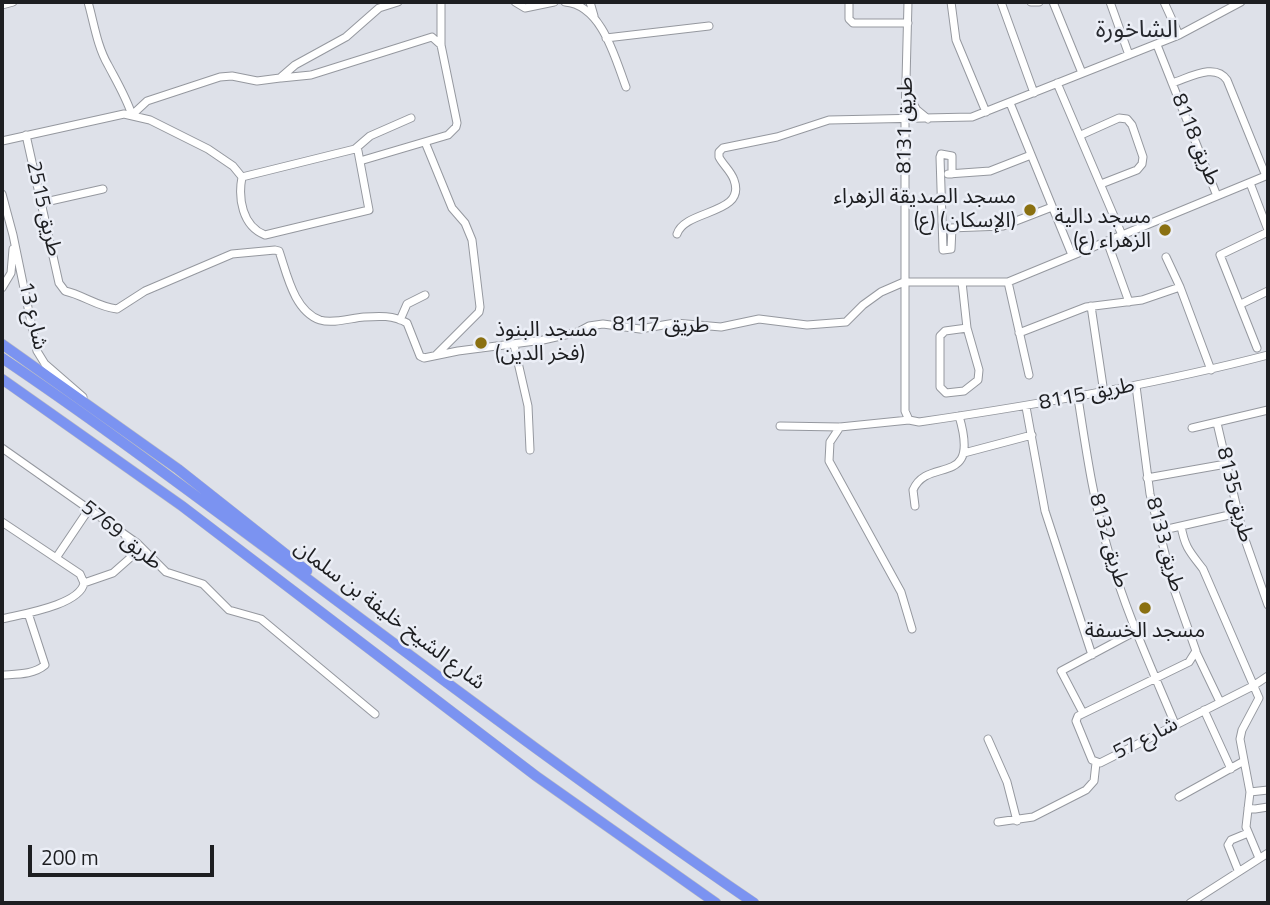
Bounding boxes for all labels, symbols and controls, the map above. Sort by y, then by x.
district label: الشاخورة [1096,17,1178,45]
street label: طريق 8131 [893,76,919,174]
street label: طريق 8118 [1165,90,1225,190]
street label: طريق 2515 [20,159,66,259]
place label: مسجد الصديقة الزهراء (ع) (الإسكان) [833,185,1016,235]
marker: مسجد الصديقة الزهراء (ع) (الإسكان) [1022,202,1038,218]
place label: مسجد دالية الزهراء (ع) [1054,205,1151,255]
marker: مسجد دالية الزهراء (ع) [1157,222,1173,238]
street label: شارع 13 [12,280,52,352]
street label: طريق 8117 [612,313,710,339]
place label: مسجد البنوذ (فخر الدين) [495,318,598,368]
marker: مسجد البنوذ (فخر الدين) [473,335,489,351]
street label: طريق 8115 [1037,373,1137,417]
street label: طريق 8135 [1210,445,1258,545]
street label: طريق 8132 [1083,491,1133,591]
street label: طريق 8133 [1139,495,1189,595]
street label: طريق 5769 [75,496,167,576]
street label: شارع الشيخ خليفة بن سلمان [289,536,489,696]
marker: مسجد الخسفة [1137,600,1153,616]
place label: مسجد الخسفة [1085,619,1205,645]
street label: شارع 57 [1110,712,1182,766]
scale bar [32,832,217,876]
text: 200 m [41,841,98,873]

